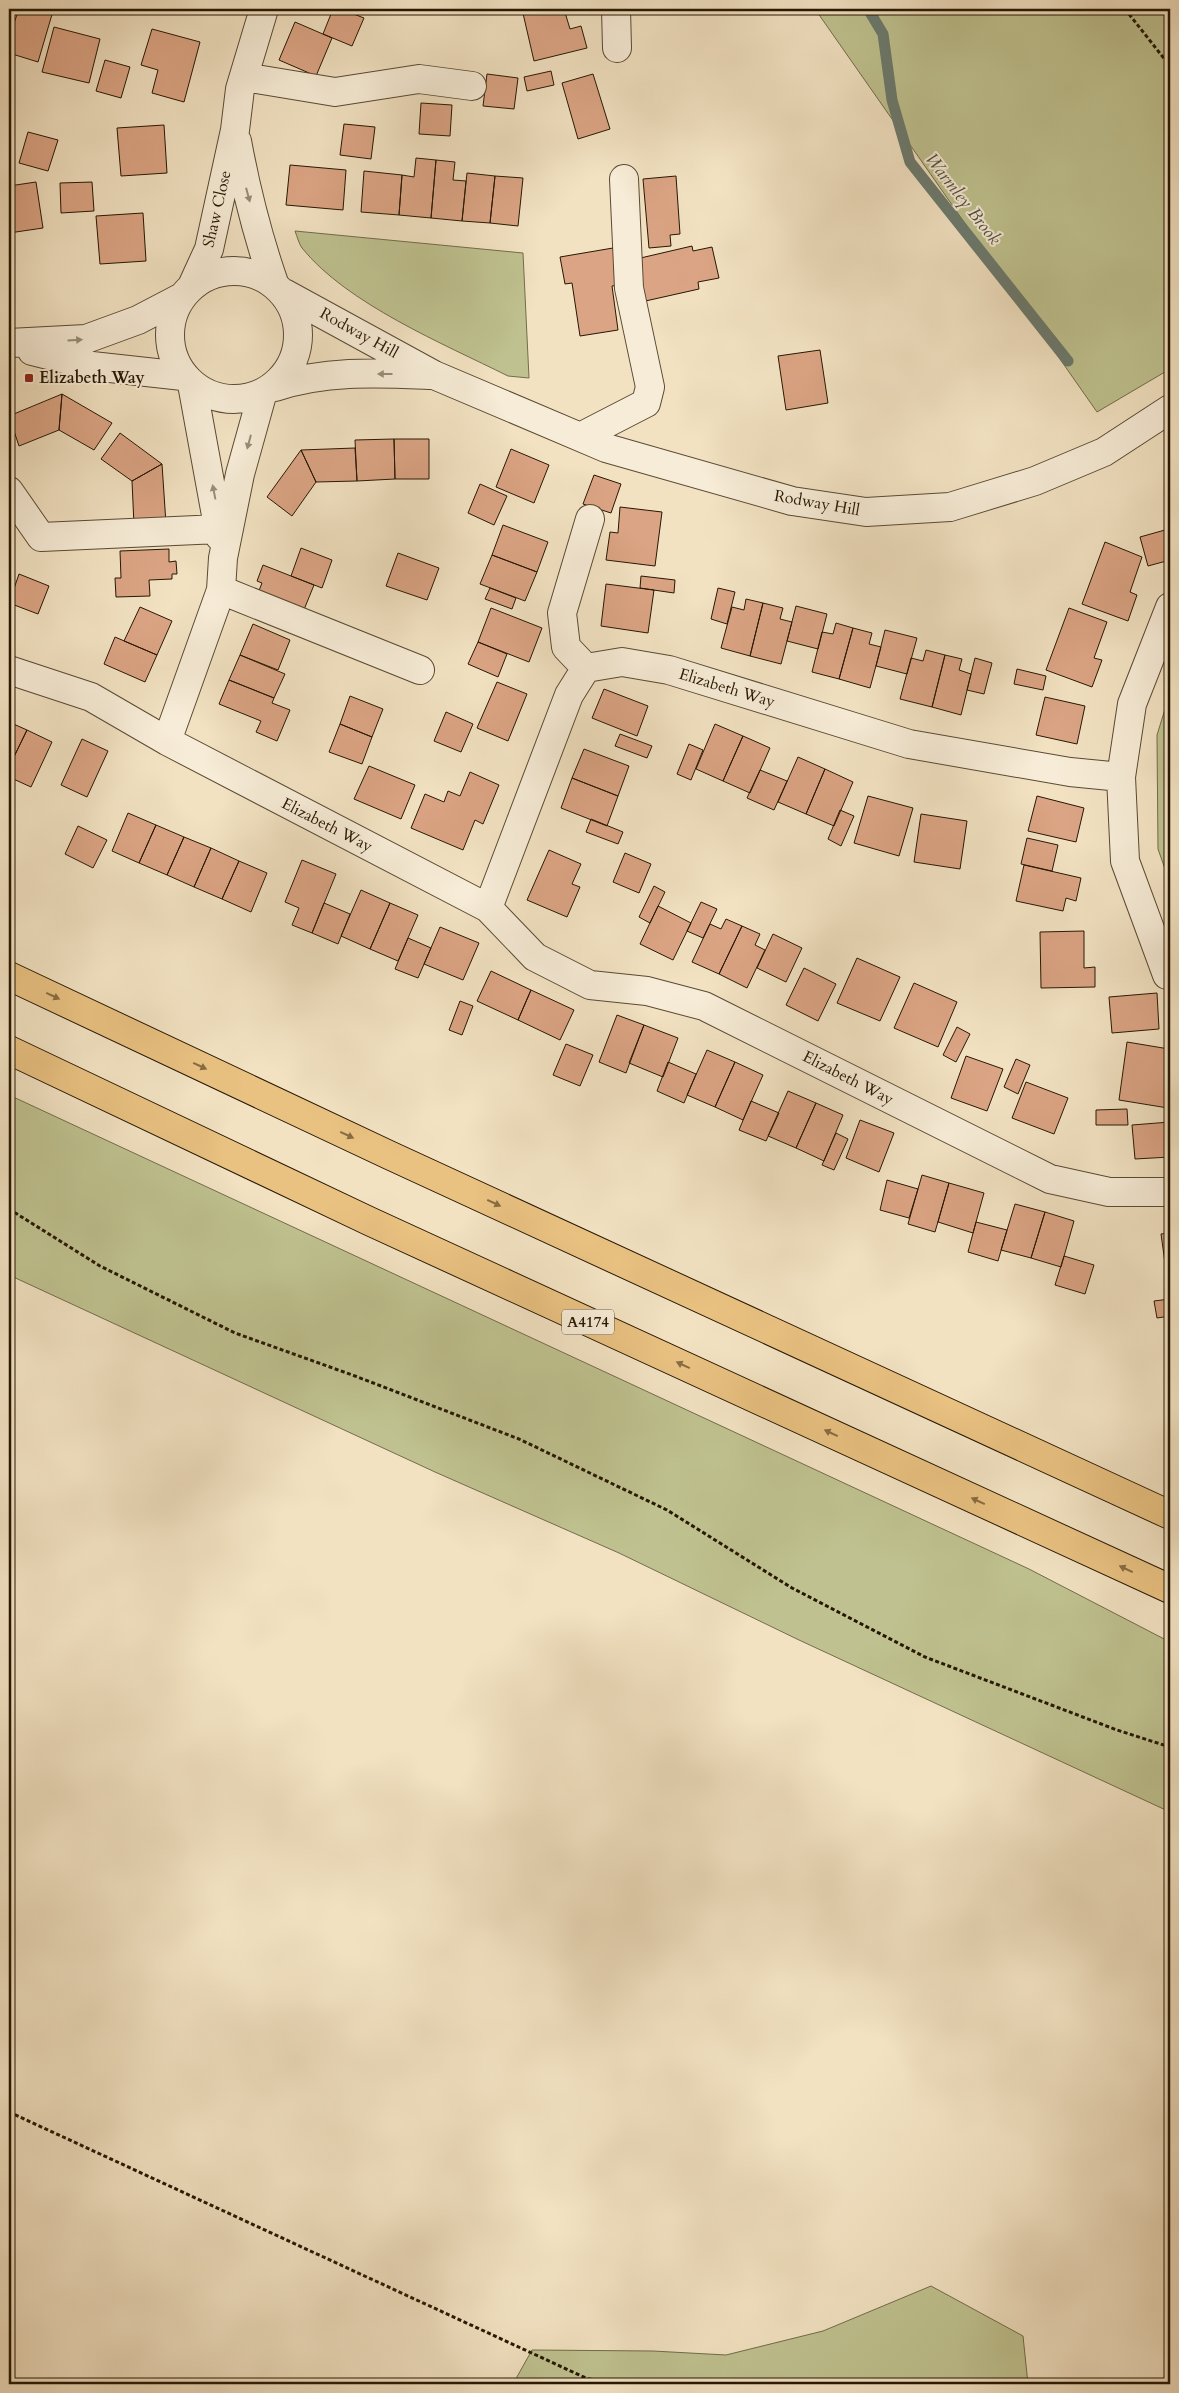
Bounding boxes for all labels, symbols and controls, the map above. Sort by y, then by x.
water label: Warmley Brook [919,148,1007,250]
street label: Shaw Close [197,168,237,250]
one-way arrow [244,187,252,202]
street label: Rodway Hill [316,302,402,364]
one-way arrow [67,336,83,344]
place label: Elizabeth Way [39,367,145,389]
one-way arrow [377,370,393,378]
marker: Elizabeth Way [23,372,35,384]
one-way arrow [244,434,252,449]
one-way arrow [209,484,217,500]
street label: Rodway Hill [772,485,862,521]
street label: Elizabeth Way [676,663,778,713]
street label: Elizabeth Way [278,793,377,858]
one-way arrow [46,993,60,1001]
street label: Elizabeth Way [799,1046,898,1111]
one-way arrow [193,1062,207,1070]
one-way arrow [340,1131,354,1139]
one-way arrow [487,1199,501,1207]
road number: A4174 [562,1310,614,1334]
one-way arrow [676,1361,690,1369]
one-way arrow [824,1429,838,1437]
one-way arrow [971,1497,985,1505]
one-way arrow [1119,1564,1133,1572]

